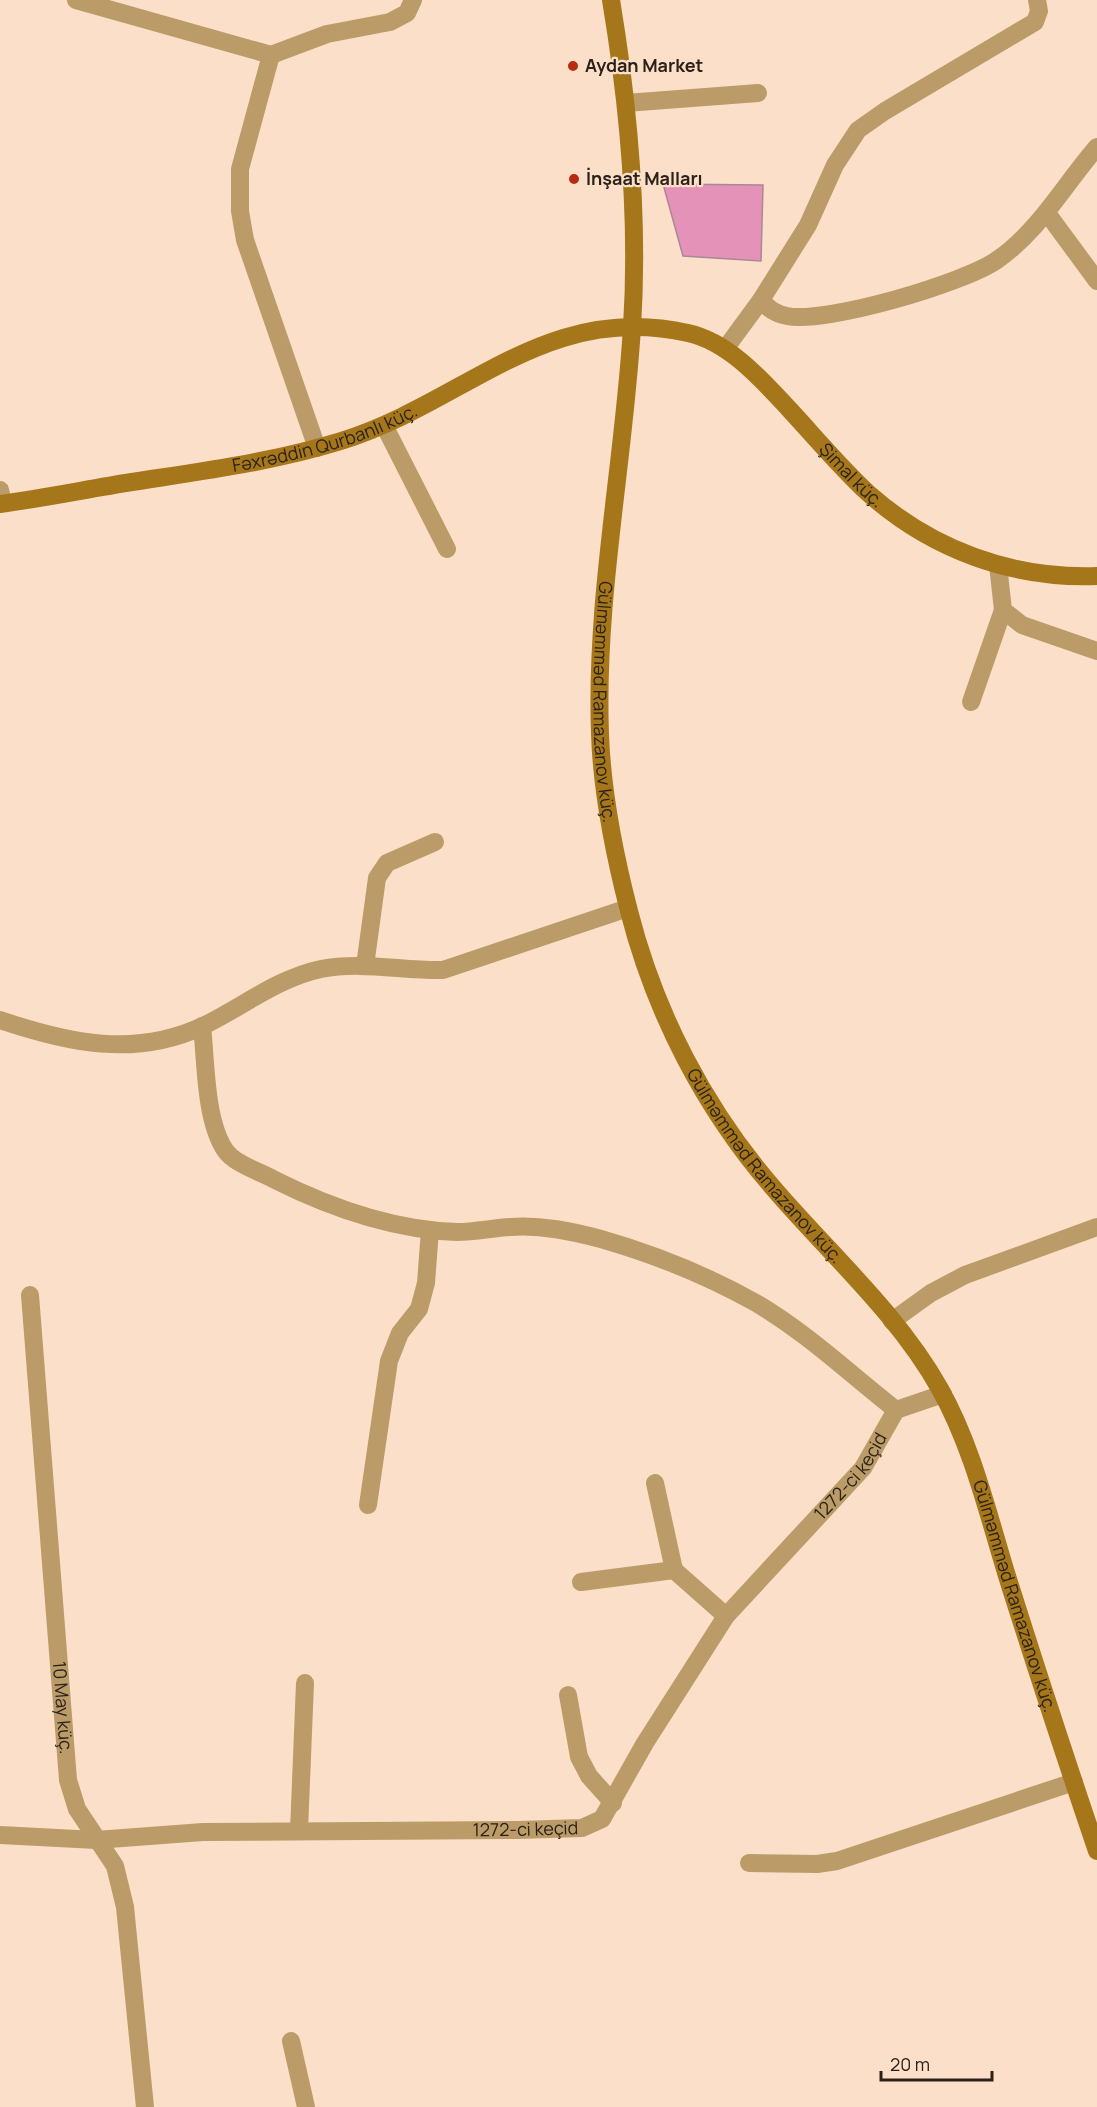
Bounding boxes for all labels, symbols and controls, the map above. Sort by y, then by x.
place label: Aydan Market [585,53,703,77]
marker: Aydan Market [566,59,580,73]
place label: İnşaat Malları [586,166,703,190]
marker: İnşaat Malları [567,172,581,186]
street label: Fəxrəddin Qurbanlı küç. [230,398,421,477]
street label: Şimal küç. [814,437,889,512]
street label: Gülməmməd Ramazanov küç. [588,580,622,824]
street label: Gülməmməd Ramazanov küç. [682,1064,849,1268]
street label: 1272-ci keçid [808,1428,892,1524]
street label: Gülməmməd Ramazanov küç. [968,1477,1063,1715]
street label: 10 May küç. [48,1660,79,1755]
street label: 1272-ci keçid [473,1815,579,1841]
scale bar [881,2044,992,2082]
text: 20 m [890,2052,930,2076]

